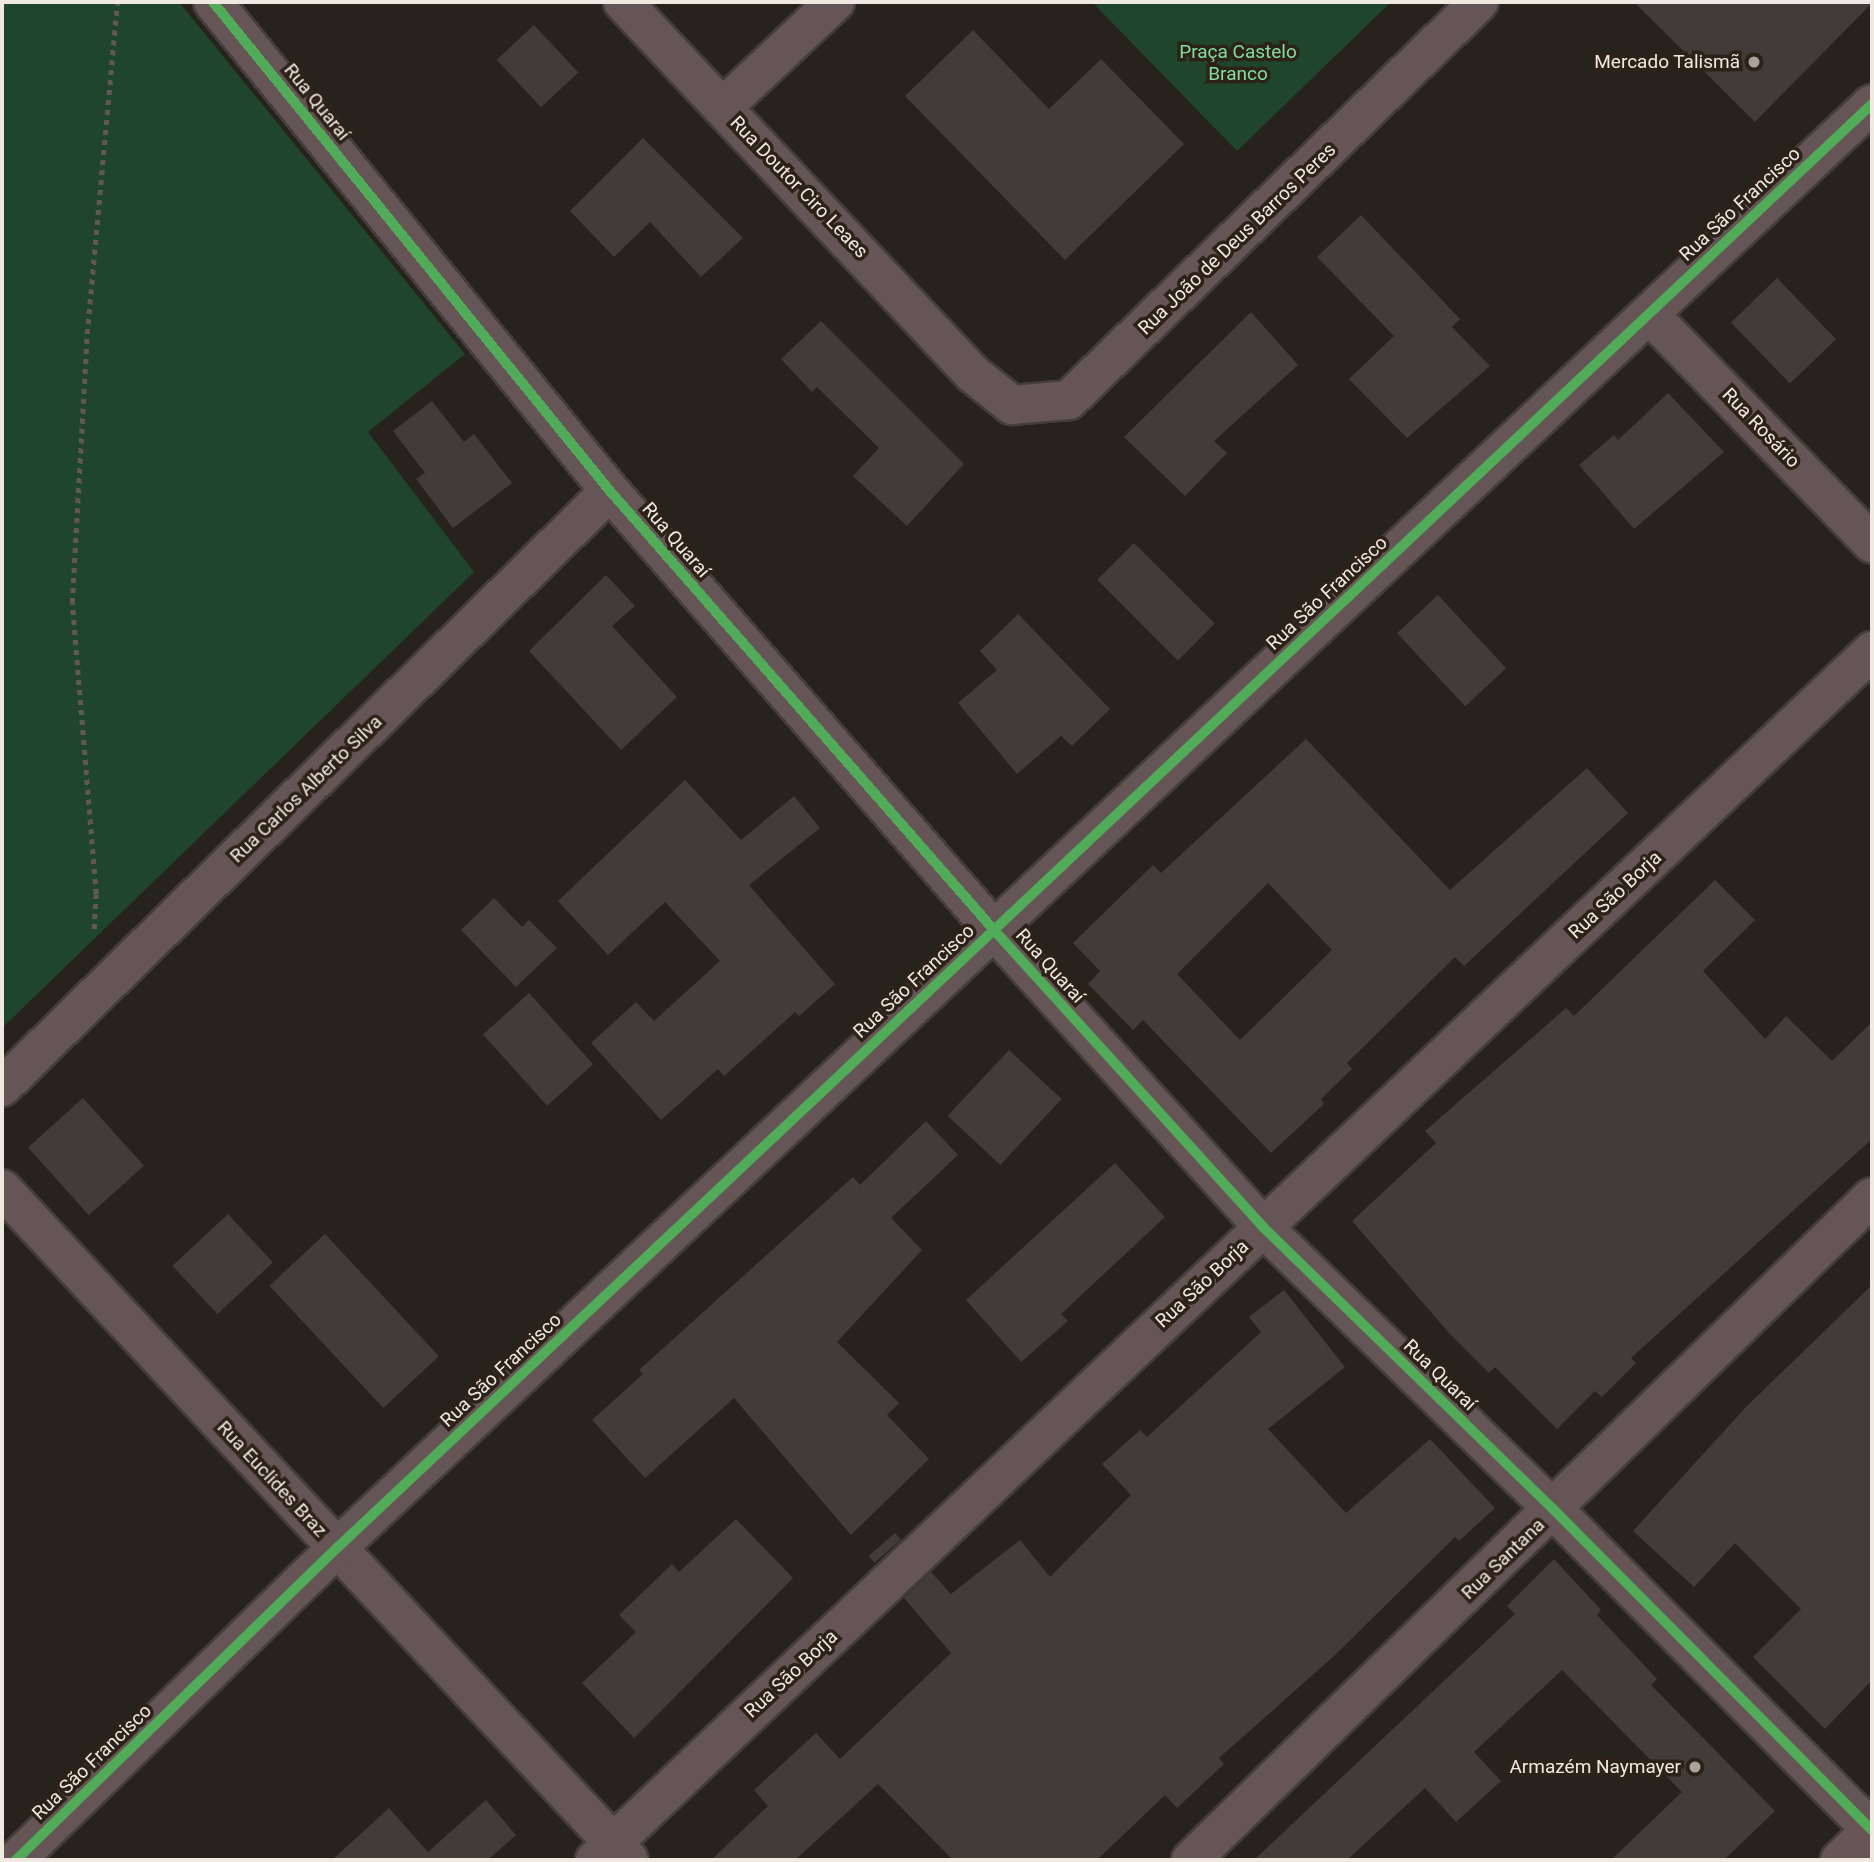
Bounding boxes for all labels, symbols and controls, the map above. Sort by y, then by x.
park label: Praça Castelo Branco [1179,41,1297,85]
place label: Mercado Talismã [1594,51,1740,73]
marker: Mercado Talismã [1746,54,1762,70]
street label: Rua Quaraí [279,59,355,145]
street label: Rua Doutor Ciro Leaes [725,111,873,263]
street label: Rua João de Deus Barros Peres [1133,138,1341,340]
street label: Rua São Francisco [1675,142,1805,266]
street label: Rua Rosário [1717,383,1805,473]
street label: Rua Quaraí [637,498,715,582]
street label: Rua São Francisco [1262,531,1392,655]
street label: Rua Carlos Alberto Silva [225,710,387,868]
street label: Rua São Borja [1564,846,1666,944]
street label: Rua São Francisco [849,919,979,1043]
street label: Rua Quaraí [1011,924,1089,1008]
street label: Rua São Borja [1151,1235,1253,1333]
street label: Rua São Francisco [436,1308,566,1432]
street label: Rua Quaraí [1399,1335,1481,1415]
street label: Rua Euclides Braz [212,1416,332,1542]
street label: Rua Santana [1457,1514,1549,1604]
street label: Rua São Borja [740,1625,842,1723]
street label: Rua São Francisco [28,1699,156,1825]
place label: Armazém Naymayer [1509,1756,1681,1778]
marker: Armazém Naymayer [1687,1759,1703,1775]

